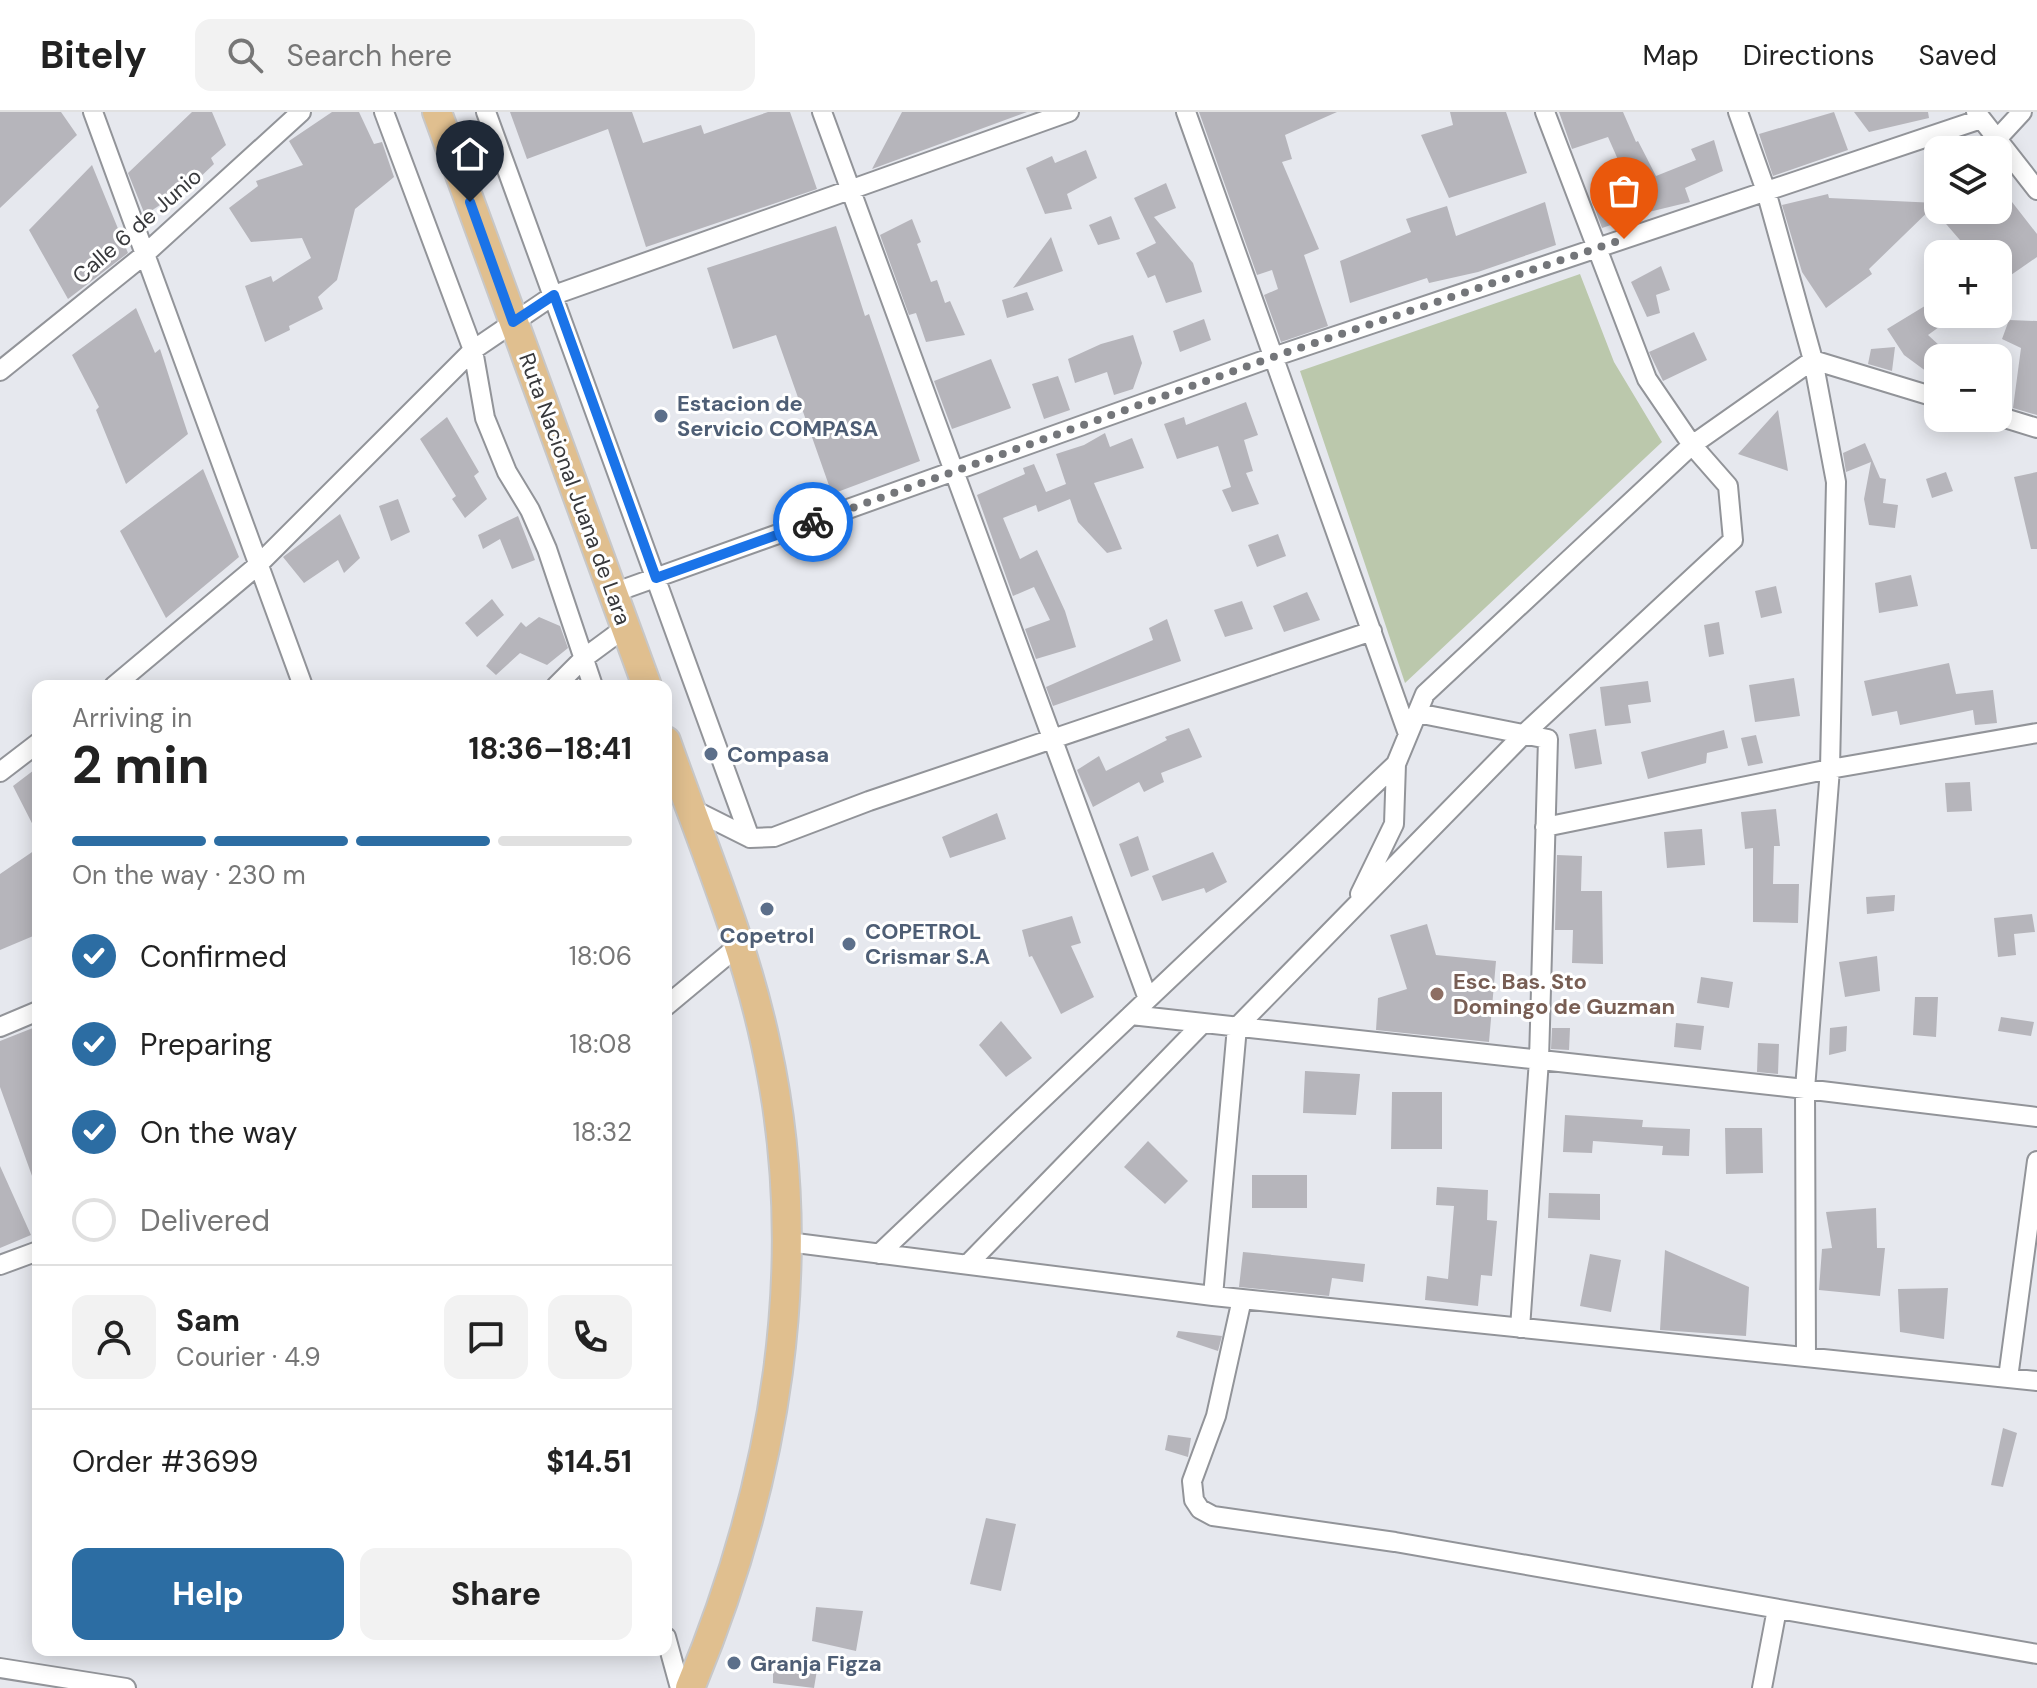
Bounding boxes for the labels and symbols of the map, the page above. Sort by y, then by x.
pin [436,120,504,202]
pin [1590,157,1658,239]
street label: Calle 6 de Junio [66,162,208,290]
street label: Ruta Nacional Juana de Lara [512,349,638,629]
place label: Estacion de Servicio COMPASA [677,389,879,443]
marker: Estacion de Servicio COMPASA [652,407,670,425]
courier [773,482,853,562]
place label: Compasa [727,740,829,769]
marker: Compasa [702,745,720,763]
marker: Copetrol [758,900,776,918]
place label: COPETROL Crismar S.A [865,917,991,971]
place label: Copetrol [720,921,814,950]
marker: COPETROL Crismar S.A [840,935,858,953]
place label: Esc. Bas. Sto Domingo de Guzman [1453,967,1675,1021]
marker: Esc. Bas. Sto Domingo de Guzman [1428,985,1446,1003]
place label: Granja Figza [750,1649,882,1678]
marker: Granja Figza [725,1654,743,1672]

